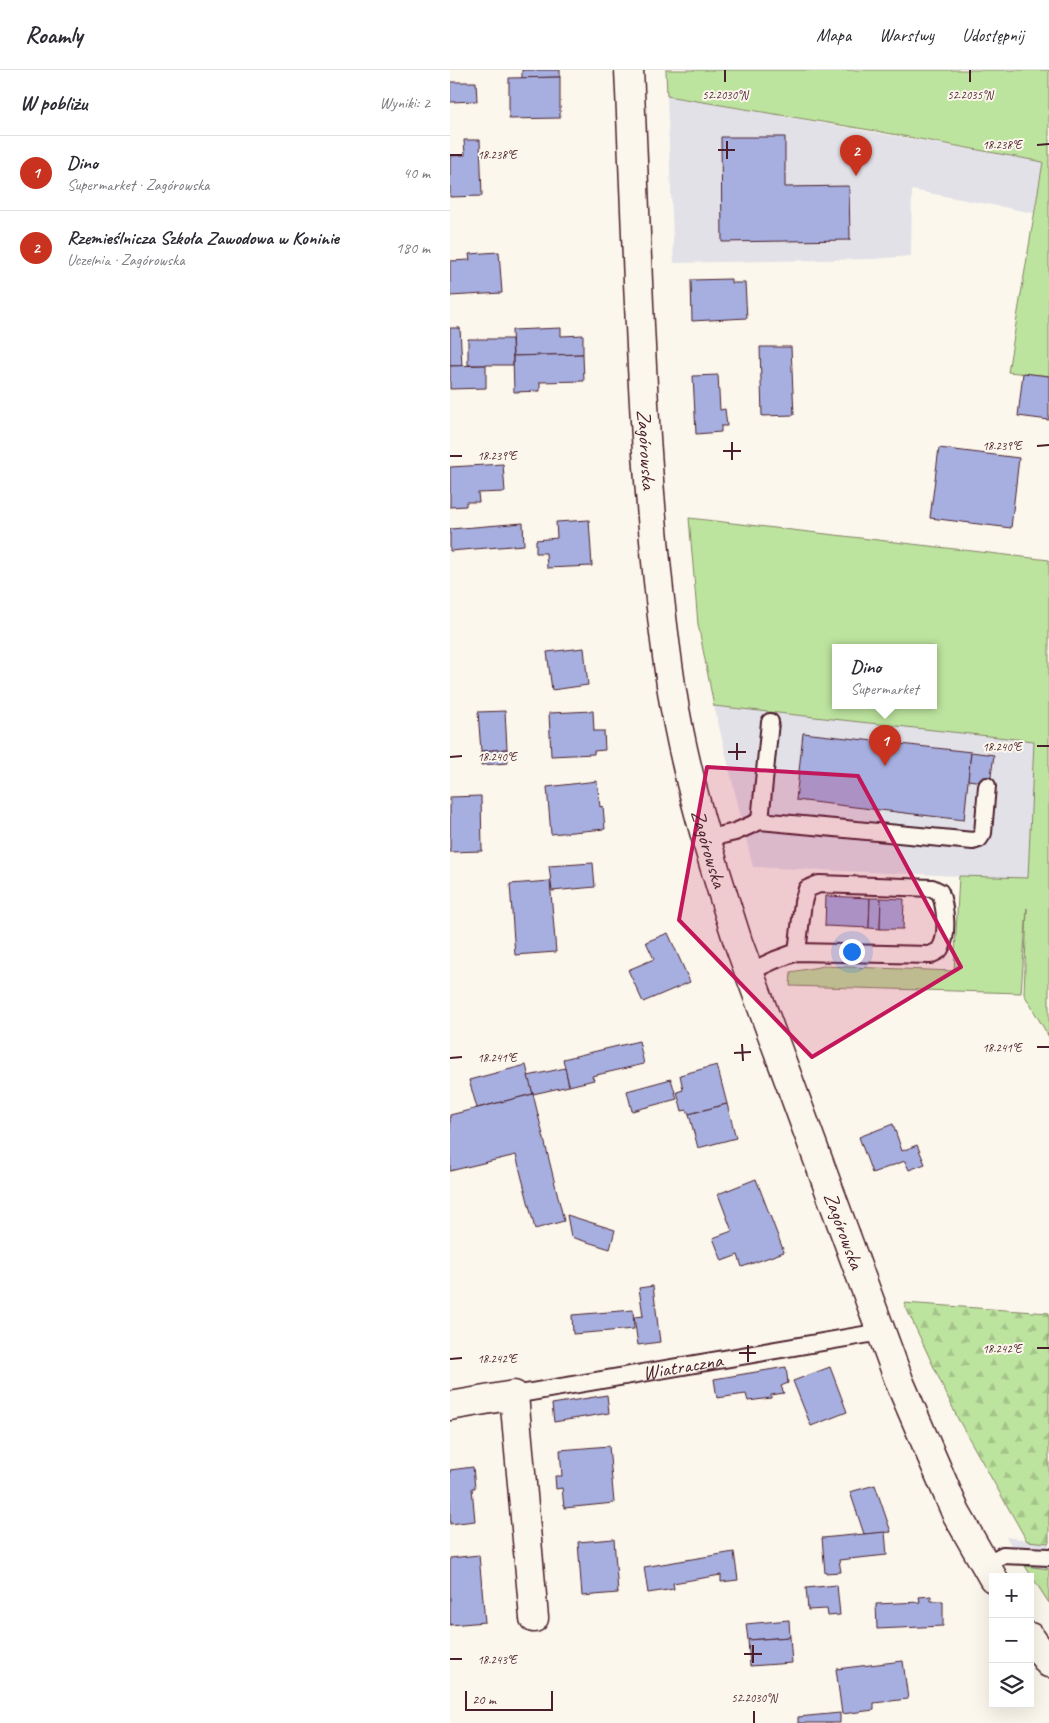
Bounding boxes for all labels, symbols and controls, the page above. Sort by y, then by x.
text: Roamly [25,20,82,50]
text: Mapa [816,24,851,46]
text: Warstwy [879,24,934,46]
text: Udostępnij [962,24,1024,46]
text: 52.2030°N [702,87,749,103]
text: 52.2035°N [947,87,994,103]
text: W pobliżu [20,90,87,116]
text: Wyniki: 2 [379,93,430,113]
pin: 2 [840,135,872,176]
text: 18.238°E [982,137,1023,153]
text: 18.238°E [477,147,518,163]
text: Dino [67,151,98,175]
text: 1 [32,163,40,183]
text: 40 m [403,163,430,183]
text: Supermarket · Zagórowska [67,175,209,195]
text: Rzemieślnicza Szkoła Zawodowa w Koninie [67,226,339,250]
text: 2 [32,238,40,258]
text: 180 m [396,238,430,258]
text: Uczelnia · Zagórowska [67,250,185,270]
street label: Zagórowska [632,409,662,492]
text: 18.239°E [982,438,1023,454]
text: 18.239°E [477,448,518,464]
popup [832,644,937,709]
text: Dino [850,655,881,679]
text: Supermarket [850,679,919,699]
pin: 1 [869,725,901,766]
text: 18.240°E [982,739,1023,755]
text: 18.240°E [477,749,518,765]
street label: Zagórowska [686,807,733,893]
your location [839,939,865,965]
text: 18.241°E [982,1040,1023,1056]
text: 18.241°E [477,1050,518,1066]
street label: Zagórowska [819,1189,870,1274]
text: 18.242°E [982,1341,1023,1357]
street label: Wiatraczna [641,1347,725,1385]
text: 18.242°E [477,1351,518,1367]
map controls [989,1573,1034,1708]
button: + [989,1573,1034,1618]
button: − [989,1618,1034,1663]
text: 18.243°E [477,1652,518,1668]
button: layers [989,1663,1034,1708]
scale bar [465,1688,552,1711]
text: 52.2030°N [731,1690,778,1706]
text: 20 m [472,1691,496,1708]

